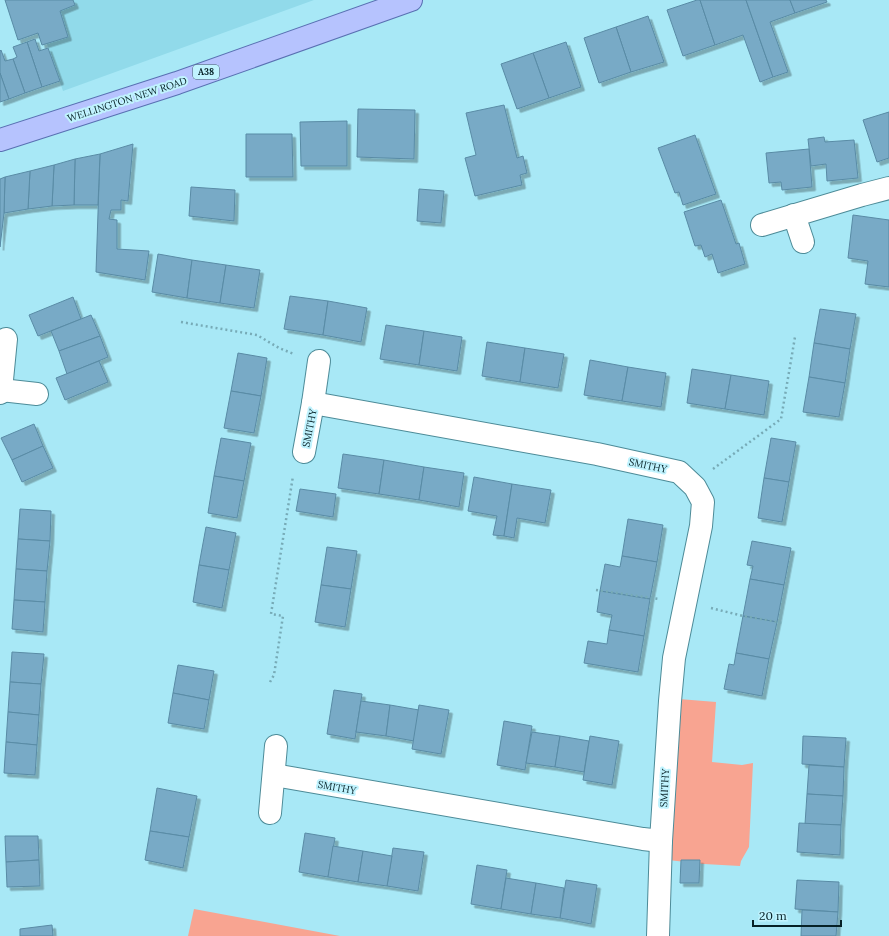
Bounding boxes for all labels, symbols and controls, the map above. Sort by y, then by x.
road number: A38 [193,65,219,79]
street label: WELLINGTON NEW ROAD [66,74,189,125]
street label: SMITHY [299,407,320,448]
street label: SMITHY [628,455,669,476]
street label: SMITHY [657,768,672,808]
street label: SMITHY [317,778,358,797]
scale bar [753,902,841,928]
text: 20 m [759,908,787,923]

